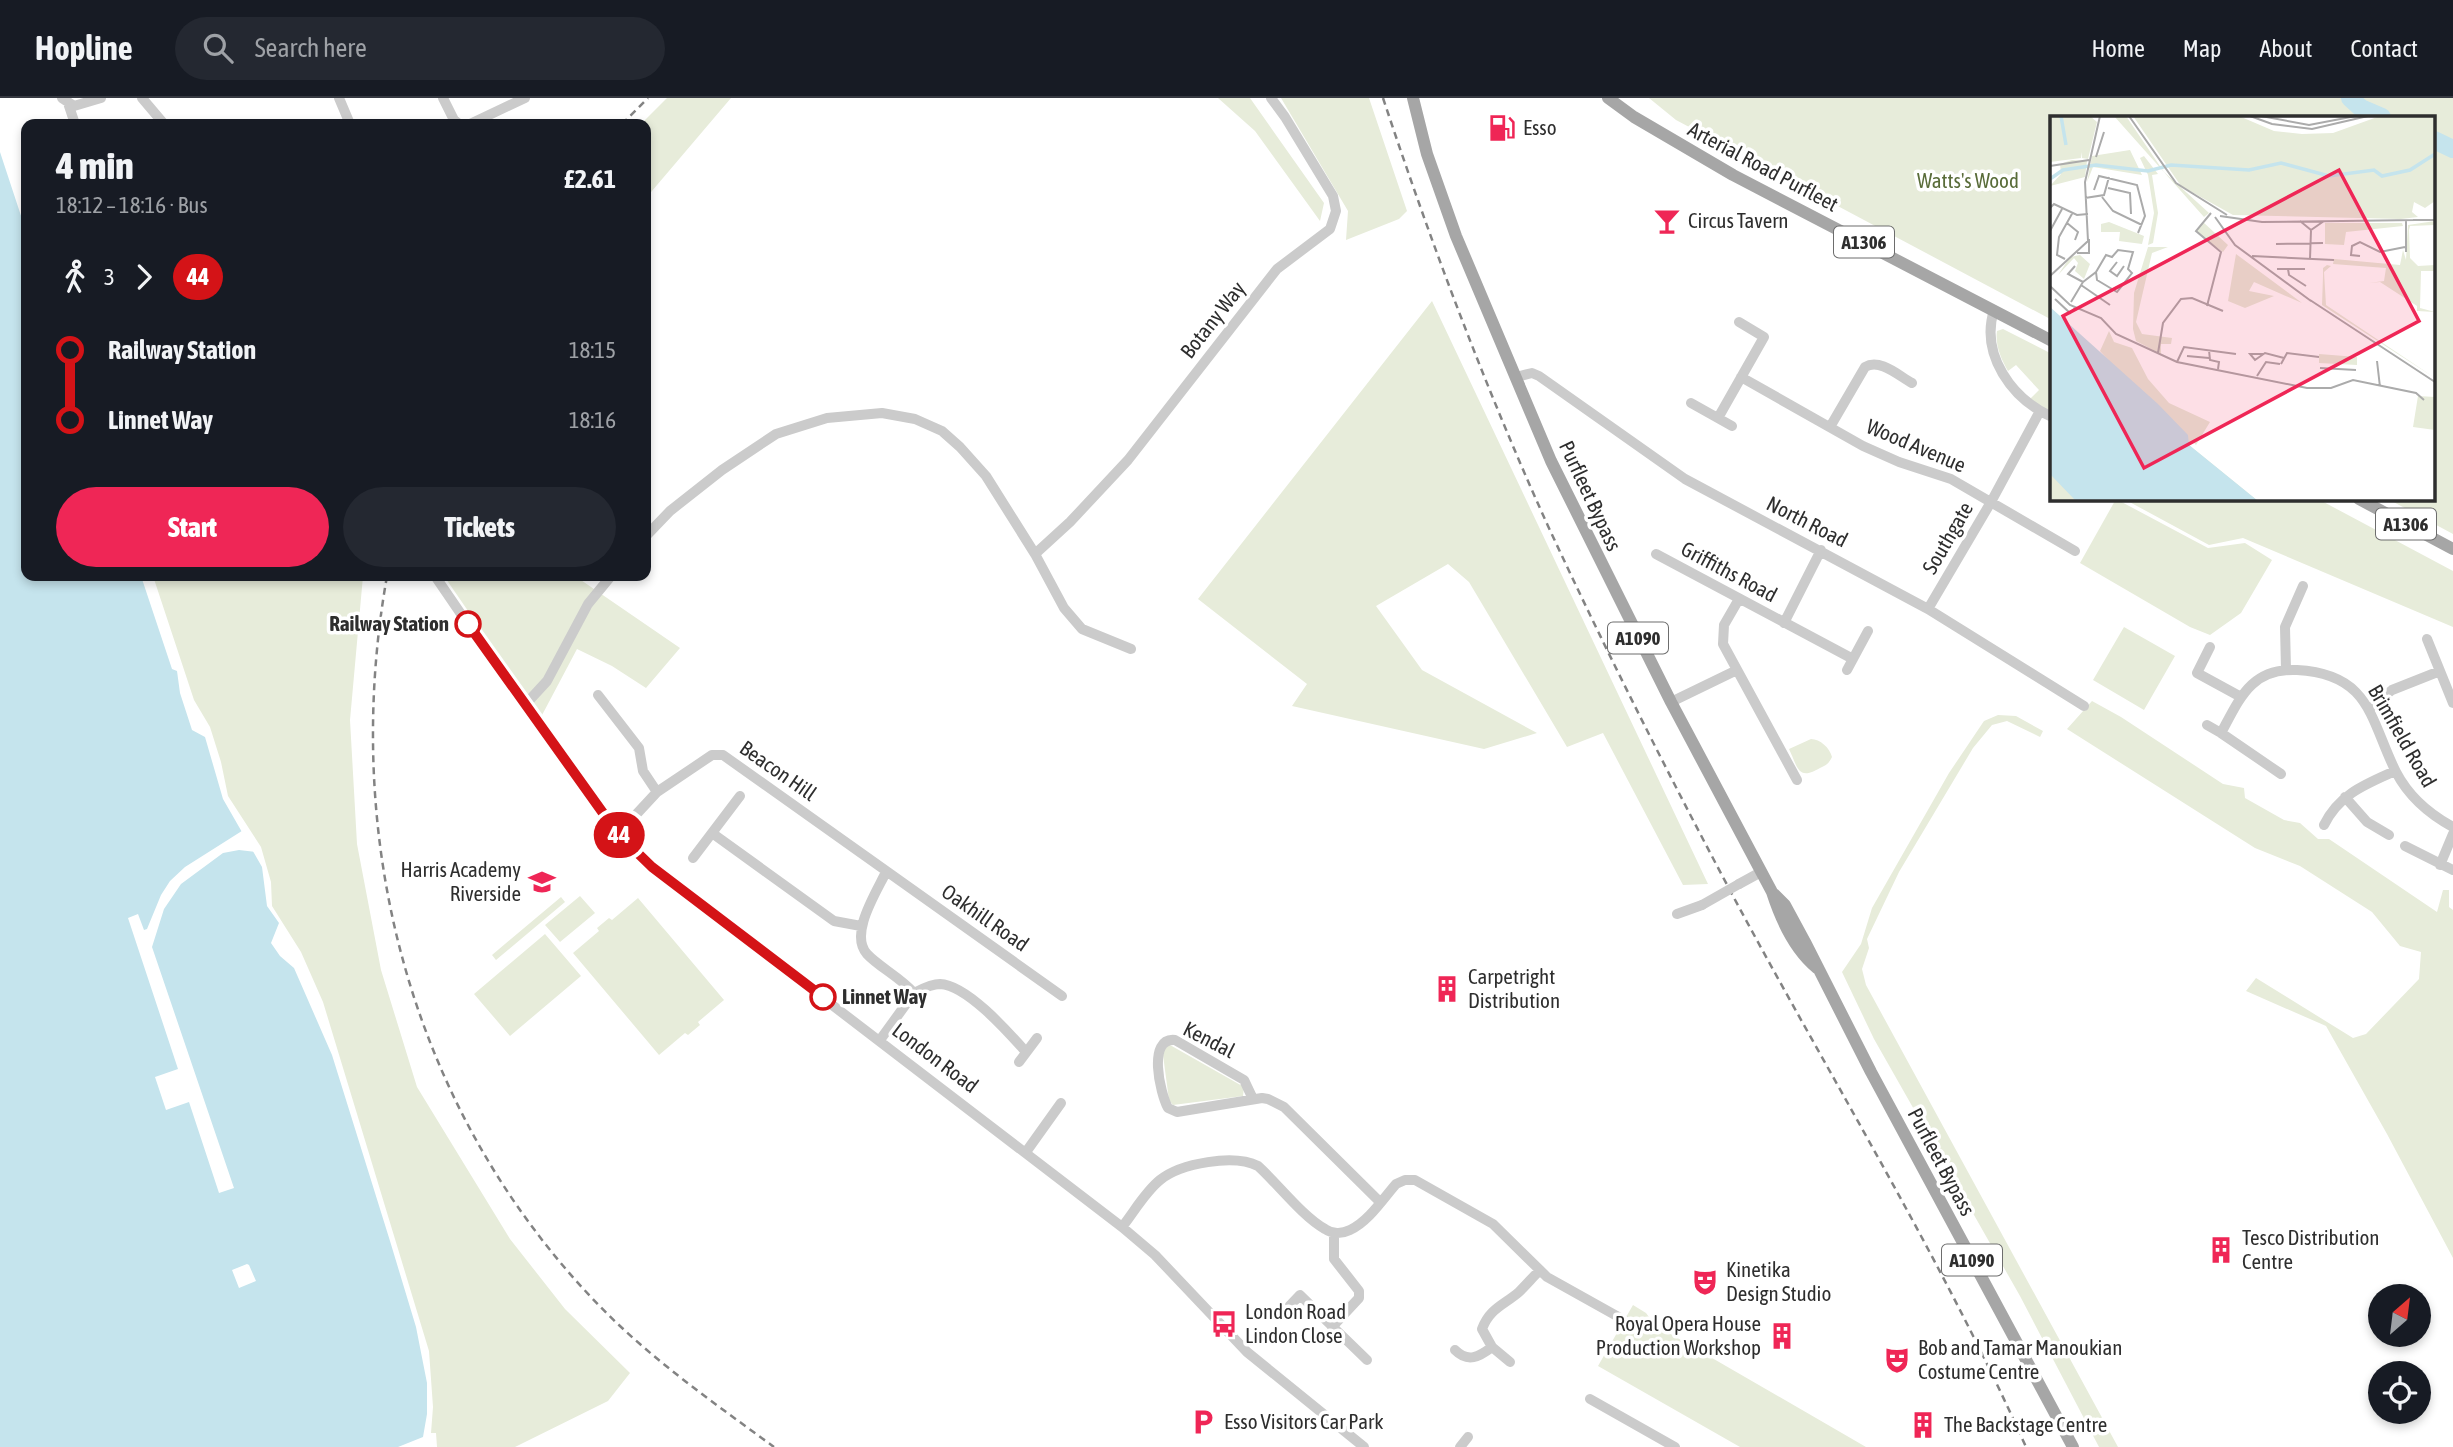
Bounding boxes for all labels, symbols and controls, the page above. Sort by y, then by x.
search box [175,17,665,80]
text: Hopline [35,29,133,67]
icon: search [199,29,237,67]
text: Search here [255,33,367,63]
text: Home [2091,35,2145,62]
text: Map [2183,35,2221,62]
text: About [2259,35,2312,62]
text: Contact [2350,35,2418,62]
fuel station icon: Esso [1487,113,1517,143]
place label: Esso [1523,115,1557,139]
street label: Arterial Road Purfleet [1684,116,1843,216]
inset map [2050,116,2436,500]
text: 4 min [56,144,134,187]
text: £2.61 [564,164,616,194]
park label: Watts's Wood [1917,168,2019,192]
text: 18:12 – 18:16 · Bus [56,192,208,218]
bar icon: Circus Tavern [1652,206,1682,236]
place label: Circus Tavern [1688,208,1789,232]
road number: A1306 [1834,226,1894,258]
icon: walk [56,258,94,296]
icon: forward [125,258,163,296]
text: 44 [187,263,209,290]
text: 3 [104,264,115,290]
street label: Botany Way [1175,276,1250,362]
text: Railway Station [108,335,256,365]
text: 18:15 [569,337,616,363]
text: Linnet Way [108,405,213,435]
text: 18:16 [569,407,616,433]
street label: Wood Avenue [1863,413,1970,477]
street label: Purfleet Bypass [1555,437,1627,554]
button: Start [56,487,329,567]
button: Tickets [343,487,616,567]
street label: North Road [1763,491,1852,552]
street label: Southgate [1917,497,1977,578]
road number: A1306 [2376,508,2436,540]
street label: Griffiths Road [1677,536,1781,606]
place label: Railway Station [329,611,449,635]
marker: Railway Station [455,611,481,637]
road number: A1090 [1608,622,1668,653]
street label: Brimfield Road [2364,680,2442,791]
street label: Beacon Hill [736,735,822,806]
line badge: 44 [588,812,650,858]
text: 44 [608,821,630,848]
place label: Harris Academy Riverside [400,857,521,905]
school or university icon: Harris Academy Riverside [527,867,557,897]
street label: Oakhill Road [938,879,1034,956]
place label: Carpetright Distribution [1468,964,1560,1012]
building icon: Carpetright Distribution [1432,974,1462,1004]
marker: Linnet Way [810,984,836,1010]
place label: Linnet Way [842,984,927,1008]
street label: Kendal [1180,1016,1240,1062]
street label: London Road [888,1017,983,1097]
street label: Purfleet Bypass [1903,1104,1980,1220]
place label: Tesco Distribution Centre [2242,1225,2380,1273]
building icon: Tesco Distribution Centre [2206,1235,2236,1265]
road number: A1090 [1942,1244,2002,1276]
place label: Kinetika Design Studio [1726,1257,1831,1305]
theatre icon: Kinetika Design Studio [1690,1267,1720,1297]
north arrow [2368,1284,2431,1348]
map controls [2368,1284,2431,1424]
place label: London Road Lindon Close [1245,1299,1346,1347]
bus stop icon: London Road Lindon Close [1209,1309,1239,1339]
place label: Royal Opera House Production Workshop [1596,1311,1761,1359]
building icon: Royal Opera House Production Workshop [1767,1321,1797,1351]
place label: Bob and Tamar Manoukian Costume Centre [1918,1335,2122,1383]
theatre icon: Bob and Tamar Manoukian Costume Centre [1882,1345,1912,1375]
button: locate [2368,1361,2431,1424]
parking icon: Esso Visitors Car Park [1188,1407,1218,1437]
place label: Esso Visitors Car Park [1224,1409,1383,1433]
building icon: The Backstage Centre [1908,1410,1938,1440]
place label: The Backstage Centre [1944,1412,2107,1436]

